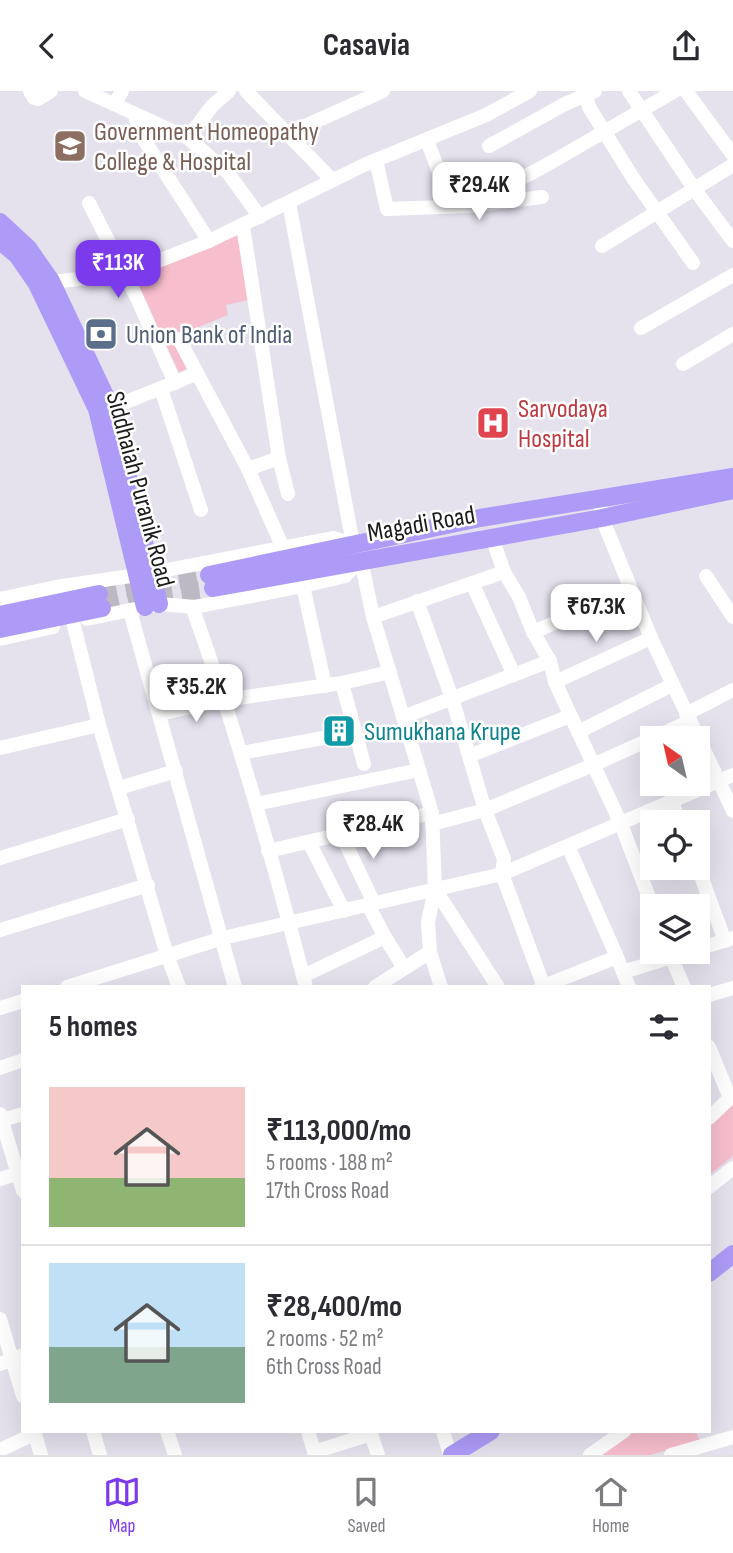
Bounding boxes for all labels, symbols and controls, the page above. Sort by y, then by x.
text: Casavia [323,26,410,65]
icon: back [28,27,66,65]
icon: share [667,27,705,65]
place label: Government Homeopathy College & Hospital [94,117,319,178]
school or university icon: Government Homeopathy College & Hospital [51,127,89,165]
pin: ₹29.4K [422,163,536,222]
text: ₹29.4K [448,171,510,199]
pin: ₹113K [69,241,167,300]
text: ₹113K [92,249,144,277]
bank icon: Union Bank of India [82,315,120,353]
place label: Union Bank of India [126,320,292,351]
street label: Siddhaiah Puranik Road [99,388,181,591]
place label: Sarvodaya Hospital [518,394,608,455]
hospital icon: Sarvodaya Hospital [474,404,512,442]
street label: Magadi Road [365,500,477,549]
pin: ₹67.3K [539,585,653,644]
text: ₹67.3K [567,593,625,621]
pin: ₹35.2K [139,665,253,724]
text: ₹35.2K [166,673,226,701]
building icon: Sumukhana Krupe [320,712,358,750]
place label: Sumukhana Krupe [364,717,521,748]
north arrow [640,726,710,796]
map controls [640,726,710,964]
pin: ₹28.4K [316,801,430,861]
text: ₹28.4K [342,810,404,838]
button: locate [640,810,710,880]
button: layers [640,894,710,964]
icon: filters [645,1008,683,1046]
text: 5 homes [49,1009,138,1045]
text: ₹113,000/mo [266,1113,411,1149]
icon: home [105,1115,189,1199]
text: 5 rooms · 188 m² [266,1149,393,1177]
text: 17th Cross Road [266,1177,389,1205]
text: ₹28,400/mo [266,1289,402,1325]
icon: home [105,1291,189,1375]
text: 2 rooms · 52 m² [266,1325,384,1353]
text: 6th Cross Road [266,1353,382,1381]
tab: Map [103,1473,141,1538]
tab: Saved [347,1473,386,1538]
tab: Home [592,1473,630,1538]

